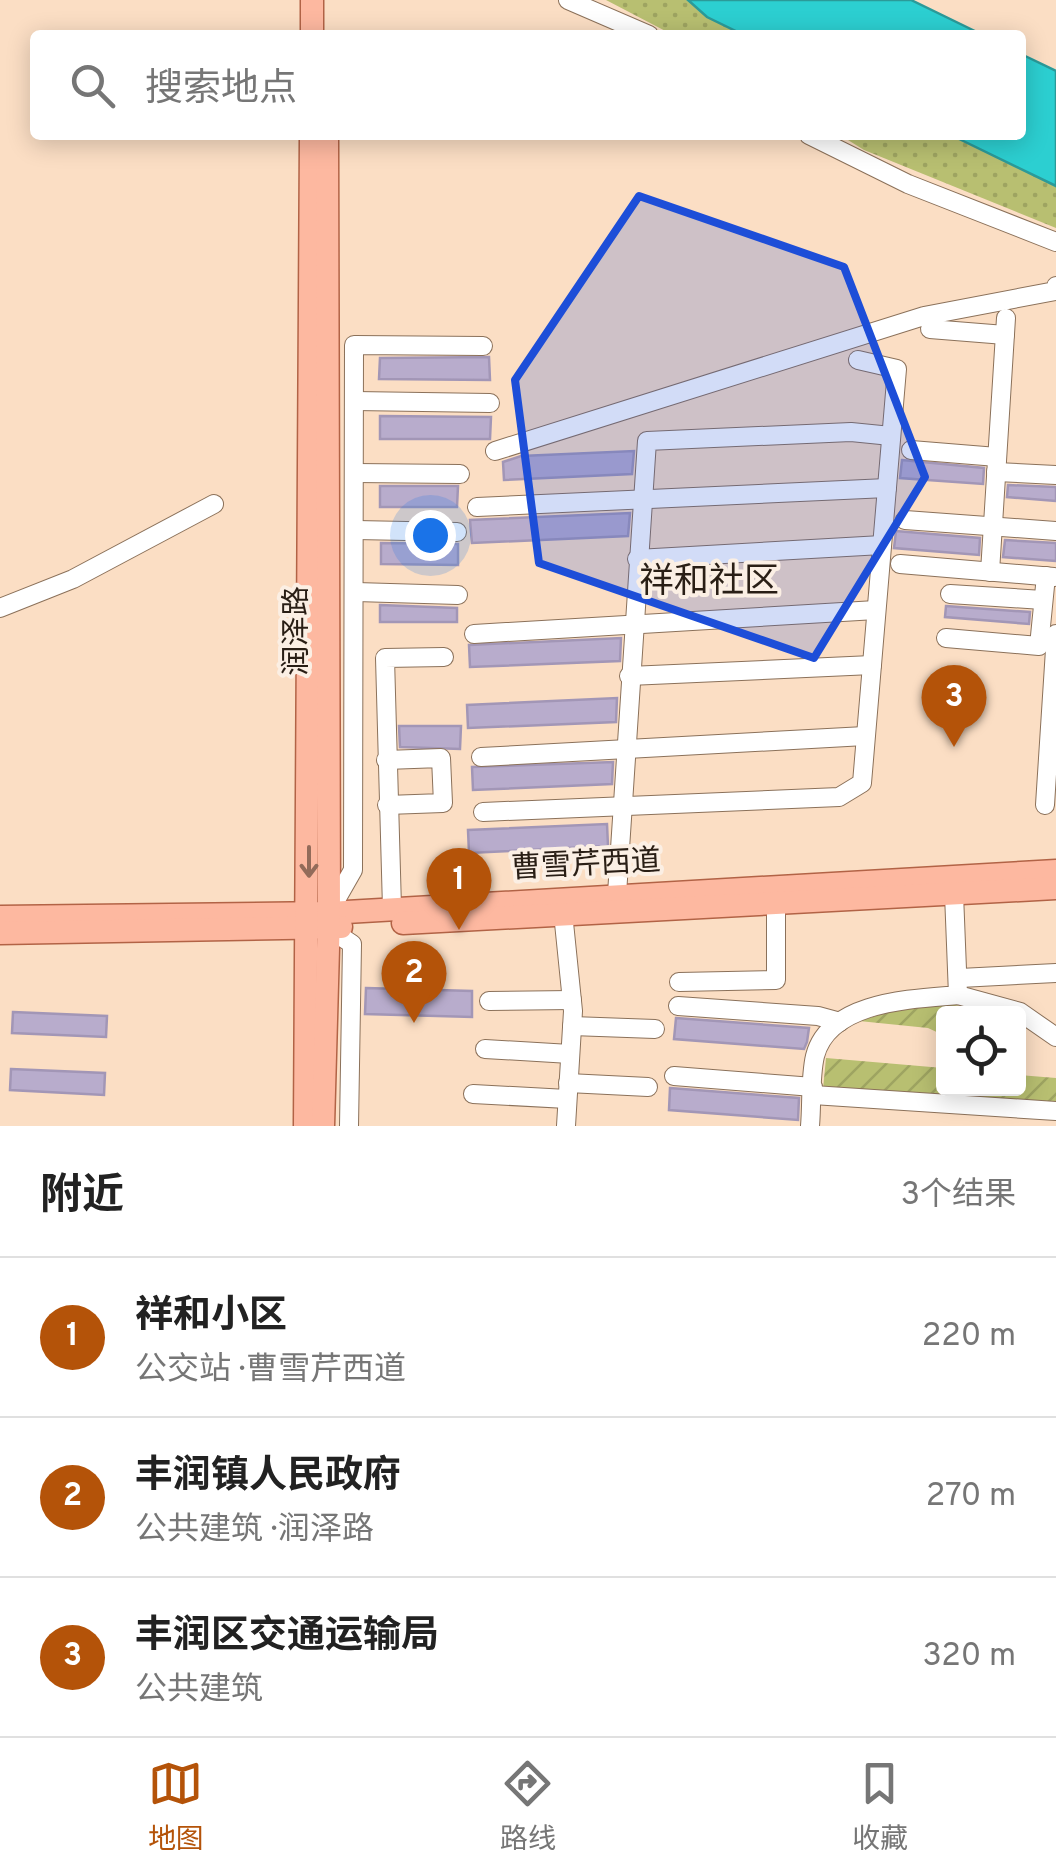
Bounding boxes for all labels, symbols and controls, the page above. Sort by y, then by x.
search box [30,30,1026,140]
icon: search [65,58,120,113]
text: 搜索地点 [145,66,297,115]
your location [405,510,456,561]
district label: 祥和社区 [639,561,779,605]
street label: 润泽路 [280,586,317,676]
pin: 3 [922,664,986,747]
street label: 曹雪芹西道 [510,844,662,888]
one-way arrow [300,846,318,878]
pin: 1 [426,848,492,930]
pin: 2 [382,940,446,1023]
map controls [936,1006,1026,1096]
button: locate [936,1006,1026,1096]
text: 附近 [40,1171,124,1224]
text: 3个结果 [901,1176,1016,1216]
text: 祥和小区 [135,1293,287,1342]
text: 1 [66,1317,79,1357]
text: 220 m [922,1317,1016,1357]
text: 公交站 · 曹雪芹西道 [135,1351,406,1391]
text: 丰润镇人民政府 [135,1453,401,1502]
text: 2 [63,1477,82,1517]
text: 270 m [926,1477,1016,1517]
text: 公共建筑 · 润泽路 [135,1511,374,1551]
text: 丰润区交通运输局 [135,1613,439,1662]
text: 3 [63,1637,82,1677]
text: 320 m [923,1637,1016,1677]
text: 公共建筑 [135,1671,263,1711]
tab: 地图 [148,1756,204,1859]
tab: 路线 [500,1756,556,1859]
tab: 收藏 [852,1756,908,1859]

